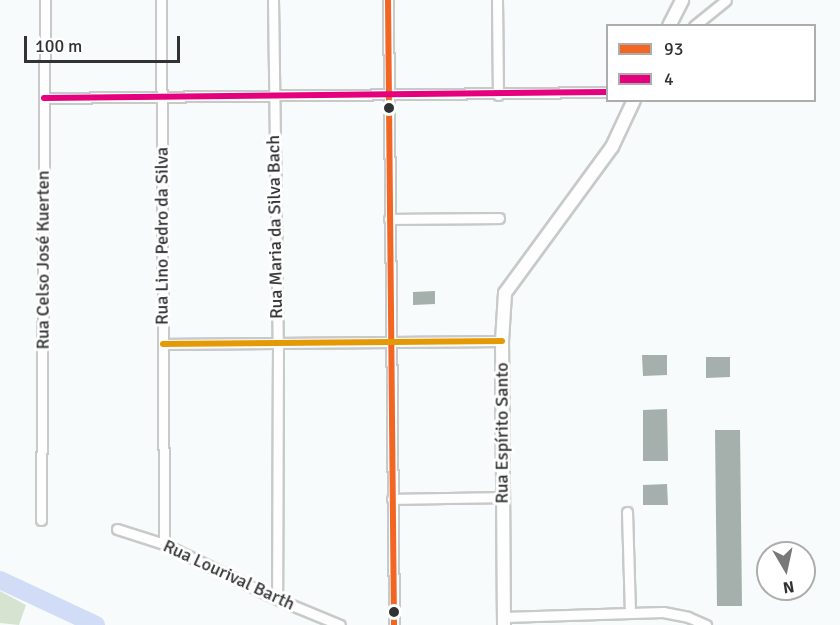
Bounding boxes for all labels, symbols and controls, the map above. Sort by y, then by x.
scale bar [27,24,183,62]
legend [606,24,816,102]
text: 100 m [35,35,82,57]
text: 93 [664,38,683,60]
text: 4 [664,68,674,90]
unlabelled marker [383,102,395,114]
street label: Rua Maria da Silva Bach [263,135,287,319]
street label: Rua Lino Pedro da Silva [151,147,173,325]
street label: Rua Celso José Kuerten [32,170,54,350]
street label: Rua Espírito Santo [491,362,513,504]
street label: Rua Lourival Barth [160,535,298,615]
north arrow [756,541,816,601]
text: N [781,576,796,598]
unlabelled marker [388,606,400,618]

